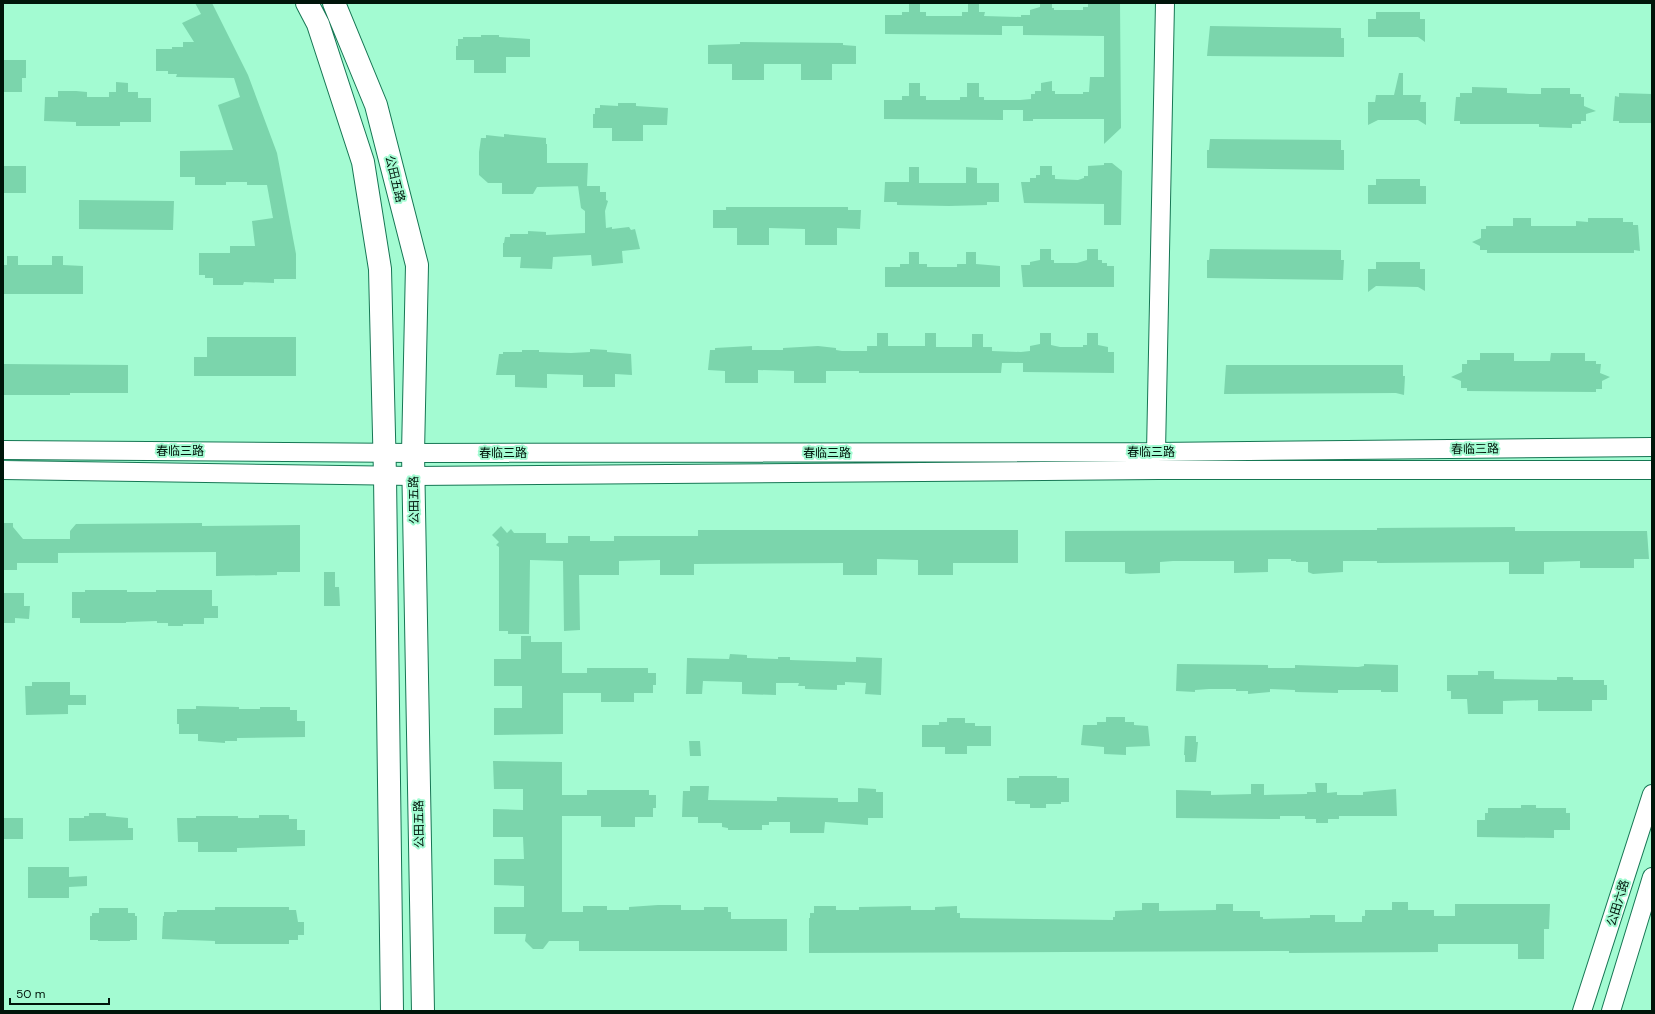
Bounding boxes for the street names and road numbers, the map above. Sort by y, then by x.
street label: 公田五路 [381,154,409,204]
street label: 春临三路 [1451,441,1499,457]
street label: 春临三路 [156,443,204,459]
street label: 春临三路 [1127,444,1175,460]
street label: 春临三路 [479,445,527,461]
street label: 春临三路 [803,445,851,461]
street label: 公田五路 [406,476,422,524]
street label: 公田五路 [411,800,427,848]
street label: 公田六路 [1603,878,1633,928]

